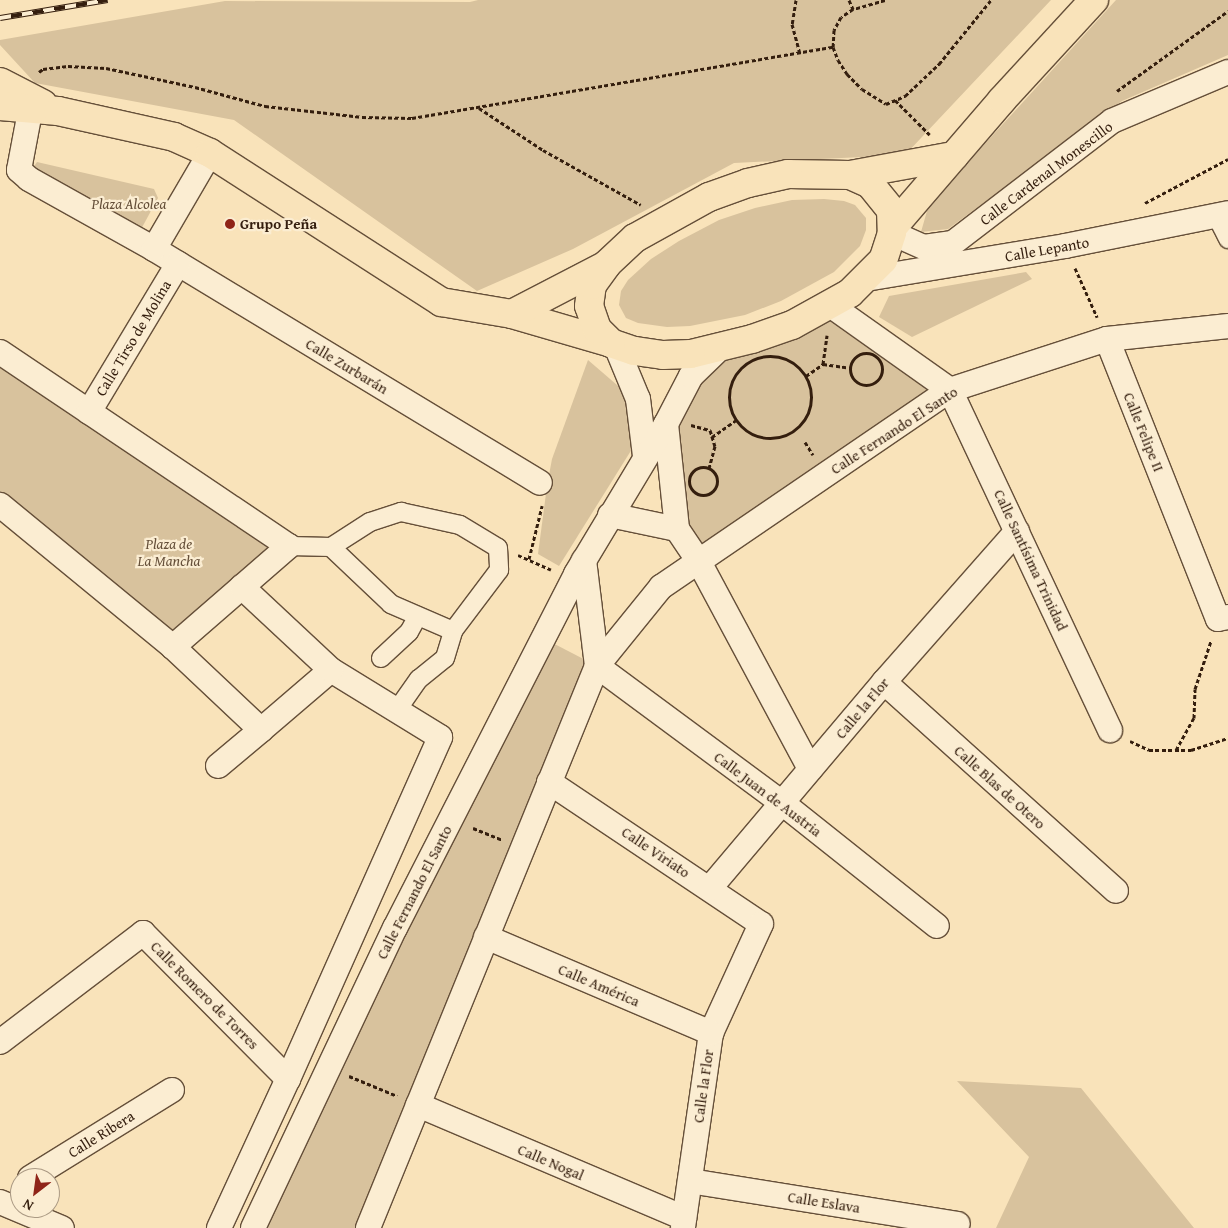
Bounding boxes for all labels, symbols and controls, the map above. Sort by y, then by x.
street label: Calle Cardenal Monescillo [976,117,1116,229]
park label: Plaza Alcolea [92,195,166,213]
place label: Grupo Peña [240,215,317,233]
marker: Grupo Peña [224,218,236,230]
street label: Calle Lepanto [1004,233,1090,265]
street label: Calle Tirso de Molina [91,277,175,399]
street label: Calle Zurbarán [303,334,391,398]
street label: Calle Fernando El Santo [827,382,961,478]
street label: Calle Felipe II [1120,390,1168,474]
street label: Calle Santísima Trinidad [990,487,1072,633]
park label: Plaza de La Mancha [138,534,200,569]
street label: Calle la Flor [831,674,893,742]
street label: Calle Blas de Otero [951,741,1049,833]
street label: Calle Juan de Austria [711,748,825,840]
street label: Calle Fernando El Santo [372,822,456,962]
street label: Calle Viriato [618,823,694,881]
street label: Calle Romero de Torres [147,937,263,1053]
street label: Calle América [556,960,642,1010]
street label: Calle la Flor [689,1048,717,1124]
street label: Calle Ribera [65,1107,137,1161]
street label: Calle Nogal [515,1140,587,1184]
north arrow [10,1168,60,1218]
street label: Calle Eslava [787,1187,861,1217]
text: N [19,1194,37,1216]

